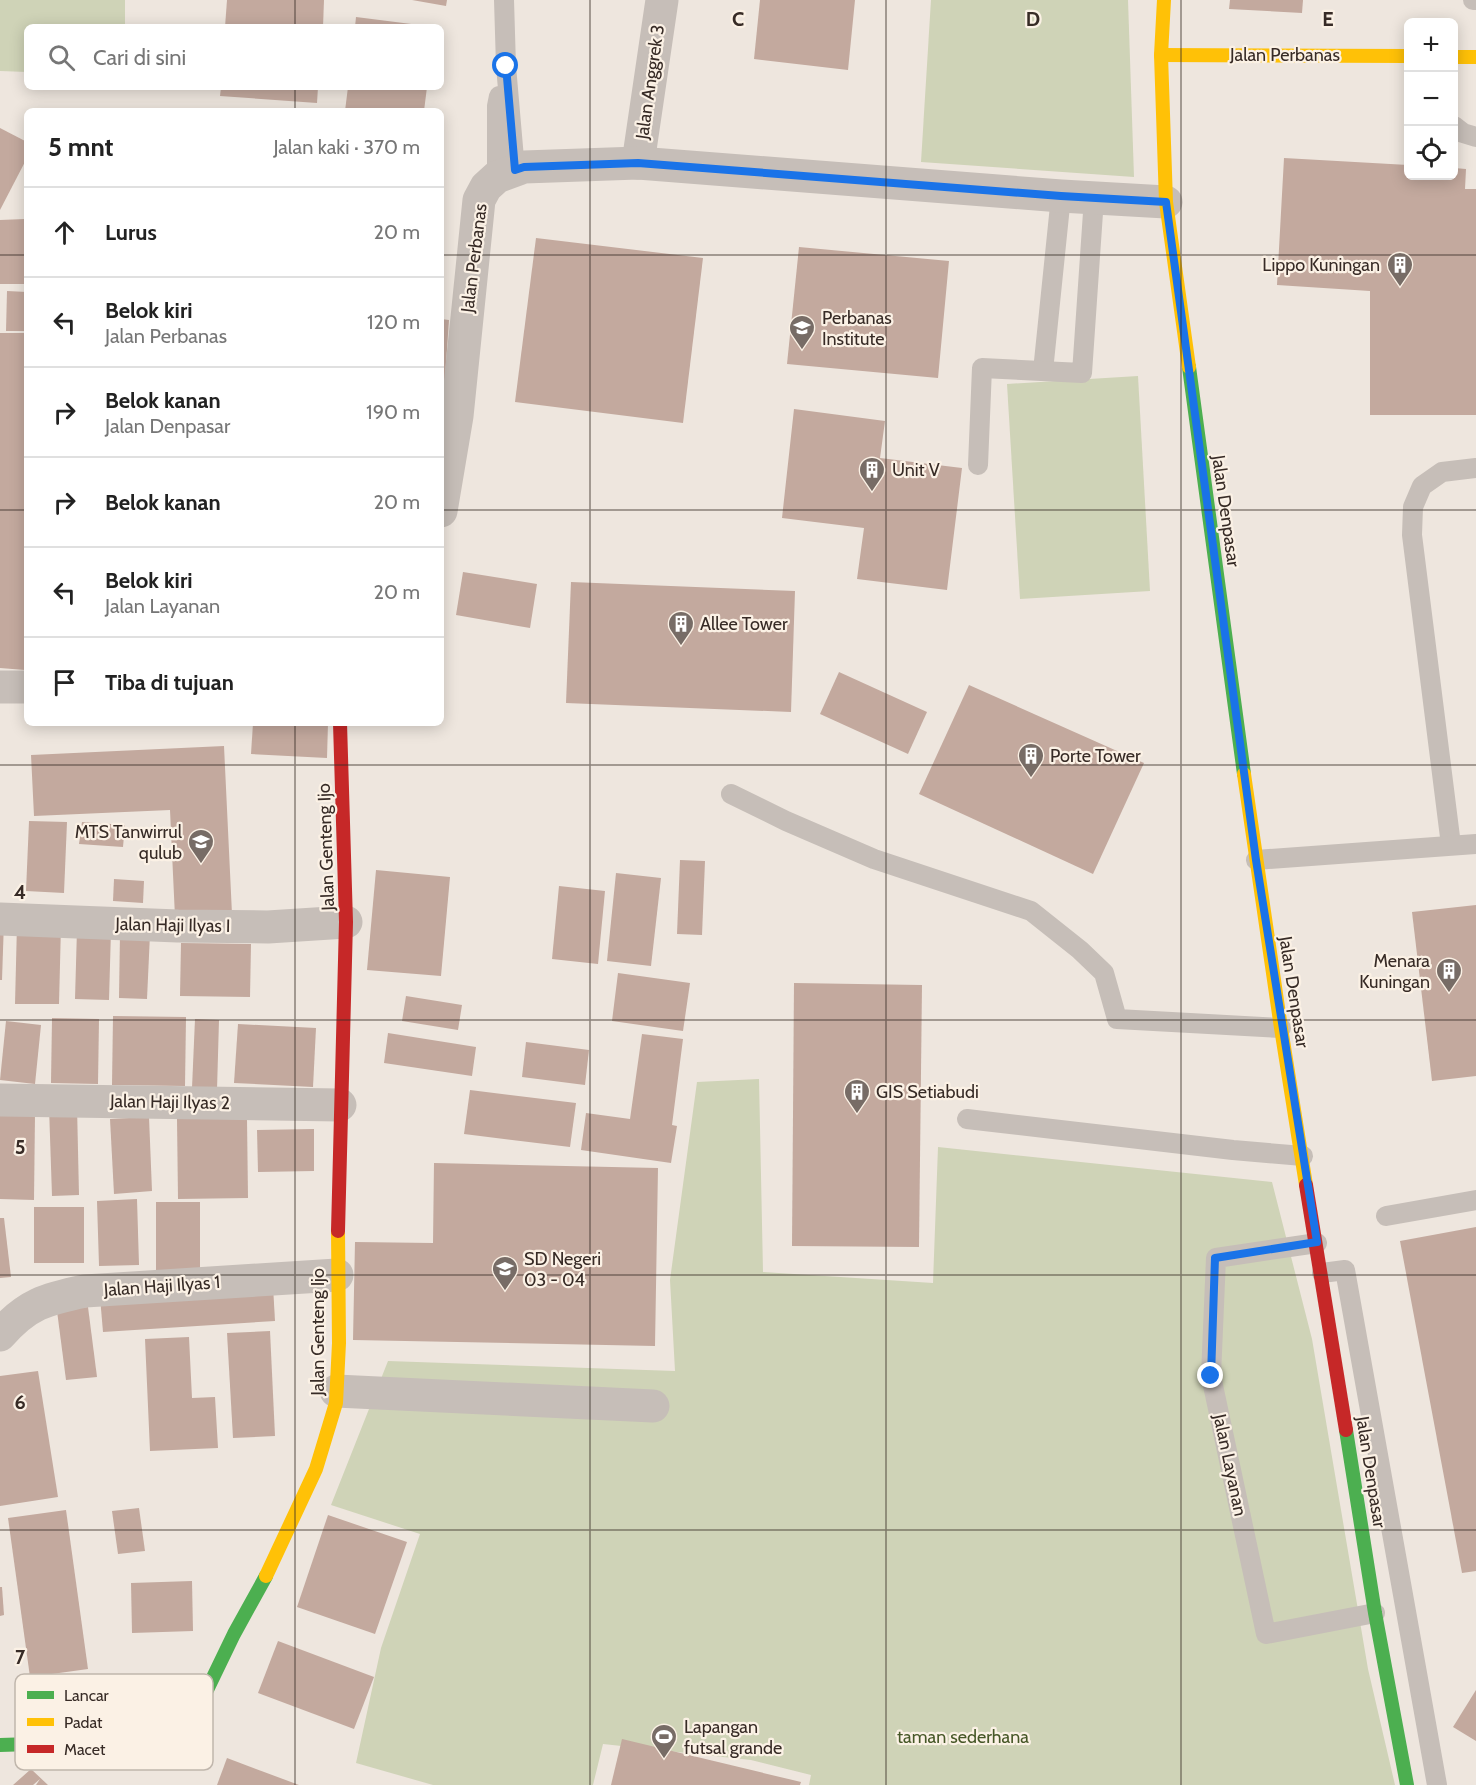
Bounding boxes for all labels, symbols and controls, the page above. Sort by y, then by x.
text: C [732,7,744,31]
text: D [1026,7,1040,31]
text: E [1322,7,1334,31]
map controls [1404,18,1458,180]
button: + [1404,18,1458,72]
street label: Jalan Anggrek 3 [631,23,669,142]
search box [24,24,444,90]
icon: search [45,41,78,74]
text: Cari di sini [93,44,186,71]
street label: Jalan Perbanas [1229,44,1340,66]
route start [492,52,518,78]
button: − [1404,72,1458,126]
button: locate [1404,126,1458,180]
text: 5 mnt [48,131,114,163]
text: Jalan kaki · 370 m [273,135,420,159]
street label: Jalan Perbanas [456,202,492,315]
icon: ahead [48,216,81,249]
text: Lurus [105,219,157,246]
text: 20 m [374,220,420,244]
building icon: Lippo Kuningan [1385,250,1415,288]
place label: Lippo Kuningan [1262,254,1380,276]
text: Belok kiri [105,297,192,324]
icon: left [48,306,81,339]
place label: Perbanas Institute [822,307,892,350]
text: 120 m [367,310,420,334]
school or university icon: Perbanas Institute [787,313,817,351]
text: Jalan Perbanas [105,324,227,348]
text: Belok kanan [105,387,221,414]
icon: right [48,396,81,429]
text: 190 m [366,400,420,424]
text: Jalan Denpasar [105,414,230,438]
street label: Jalan Denpasar [1207,453,1245,569]
building icon: Unit V [857,455,887,493]
place label: Unit V [892,459,940,481]
icon: right [48,486,81,519]
text: Belok kanan [105,489,221,516]
text: 20 m [374,490,420,514]
text: Belok kiri [105,567,192,594]
icon: left [48,576,81,609]
text: 20 m [374,580,420,604]
text: Jalan Layanan [105,594,220,618]
building icon: Allee Tower [666,609,696,647]
place label: Allee Tower [700,613,788,635]
icon: arrive [48,666,81,699]
text: Tiba di tujuan [105,669,234,696]
building icon: Porte Tower [1016,741,1046,779]
place label: Porte Tower [1050,745,1141,767]
street label: Jalan Genteng Ijo [313,783,339,912]
place label: MTS Tanwirrul qulub [75,821,183,864]
school or university icon: MTS Tanwirrul qulub [186,827,216,865]
text: 4 [14,880,26,904]
street label: Jalan Haji Ilyas I [114,913,231,937]
street label: Jalan Denpasar [1274,934,1314,1050]
place label: Menara Kuningan [1359,950,1430,993]
building icon: Menara Kuningan [1434,956,1464,994]
building icon: GIS Setiabudi [842,1077,872,1115]
place label: GIS Setiabudi [876,1081,979,1103]
street label: Jalan Haji Ilyas 2 [109,1090,230,1114]
text: 5 [15,1135,25,1159]
place label: SD Negeri 03 - 04 [524,1248,601,1291]
school or university icon: SD Negeri 03 - 04 [490,1254,520,1292]
street label: Jalan Genteng Ijo [307,1268,329,1397]
street label: Jalan Haji Ilyas 1 [102,1271,221,1301]
route end [1197,1362,1223,1388]
text: 6 [14,1390,26,1414]
street label: Jalan Layanan [1208,1411,1252,1518]
street label: Jalan Denpasar [1351,1414,1391,1530]
text: 7 [15,1645,26,1669]
legend [15,1674,213,1770]
text: Lancar [64,1686,110,1705]
text: Padat [64,1713,103,1732]
place label: Lapangan futsal grande [684,1716,782,1759]
sports icon: Lapangan futsal grande [649,1722,679,1760]
park label: taman sederhana [897,1726,1029,1748]
text: Macet [64,1740,106,1759]

